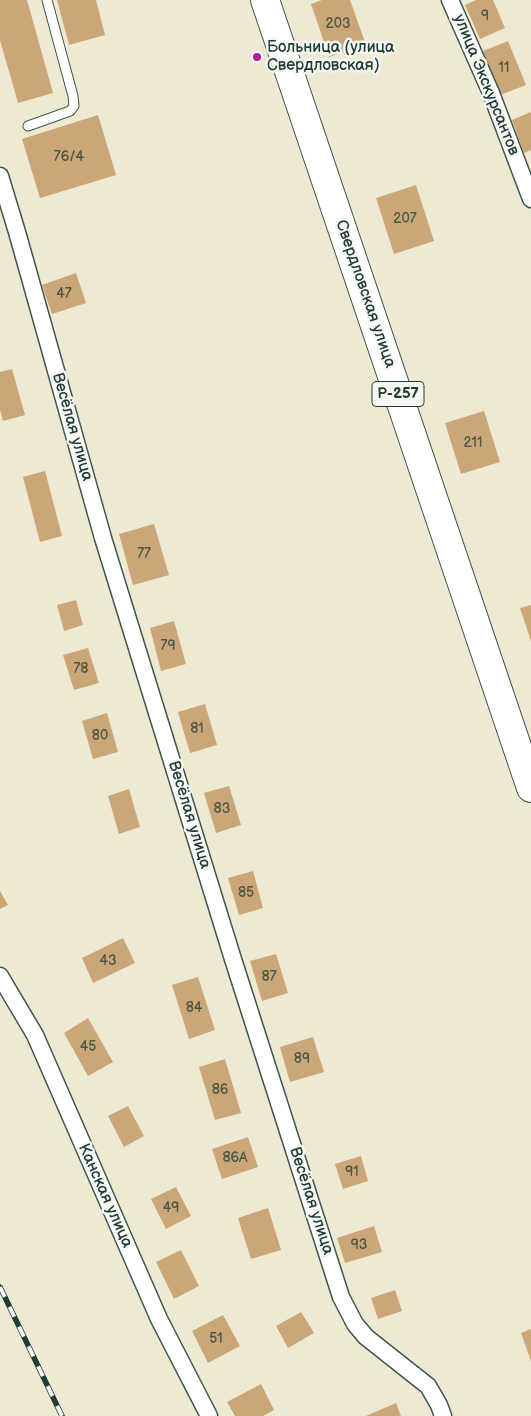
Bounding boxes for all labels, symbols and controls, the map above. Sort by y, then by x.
house number: 9 [481,8,489,24]
street label: улица Экскурсантов [449,12,523,158]
house number: 203 [325,16,351,32]
place label: Больница (улица Свердловская) [267,38,395,76]
marker: Больница (улица Свердловская) [251,51,263,63]
house number: 11 [499,60,509,76]
house number: 76/4 [54,149,84,165]
house number: 207 [393,211,417,227]
street label: Свердловская улица [331,217,399,371]
house number: 47 [56,286,72,302]
street label: Весёлая улица [47,371,97,483]
road number: Р-257 [372,382,424,406]
house number: 211 [464,435,482,451]
house number: 77 [137,546,151,562]
house number: 79 [161,638,175,654]
house number: 78 [73,661,89,677]
house number: 81 [190,721,204,737]
house number: 80 [92,728,108,744]
street label: Весёлая улица [163,759,215,871]
house number: 83 [214,801,230,817]
house number: 85 [238,885,254,901]
house number: 43 [99,953,117,969]
house number: 87 [261,969,277,985]
house number: 84 [186,1000,202,1016]
house number: 45 [80,1039,96,1055]
house number: 89 [294,1051,310,1067]
house number: 86 [212,1082,228,1098]
street label: Канская улица [73,1141,137,1251]
street label: Весёлая улица [285,1145,337,1257]
house number: 86А [222,1150,248,1166]
house number: 91 [345,1164,359,1180]
house number: 49 [163,1200,179,1216]
house number: 93 [351,1237,367,1253]
house number: 51 [209,1331,223,1347]

